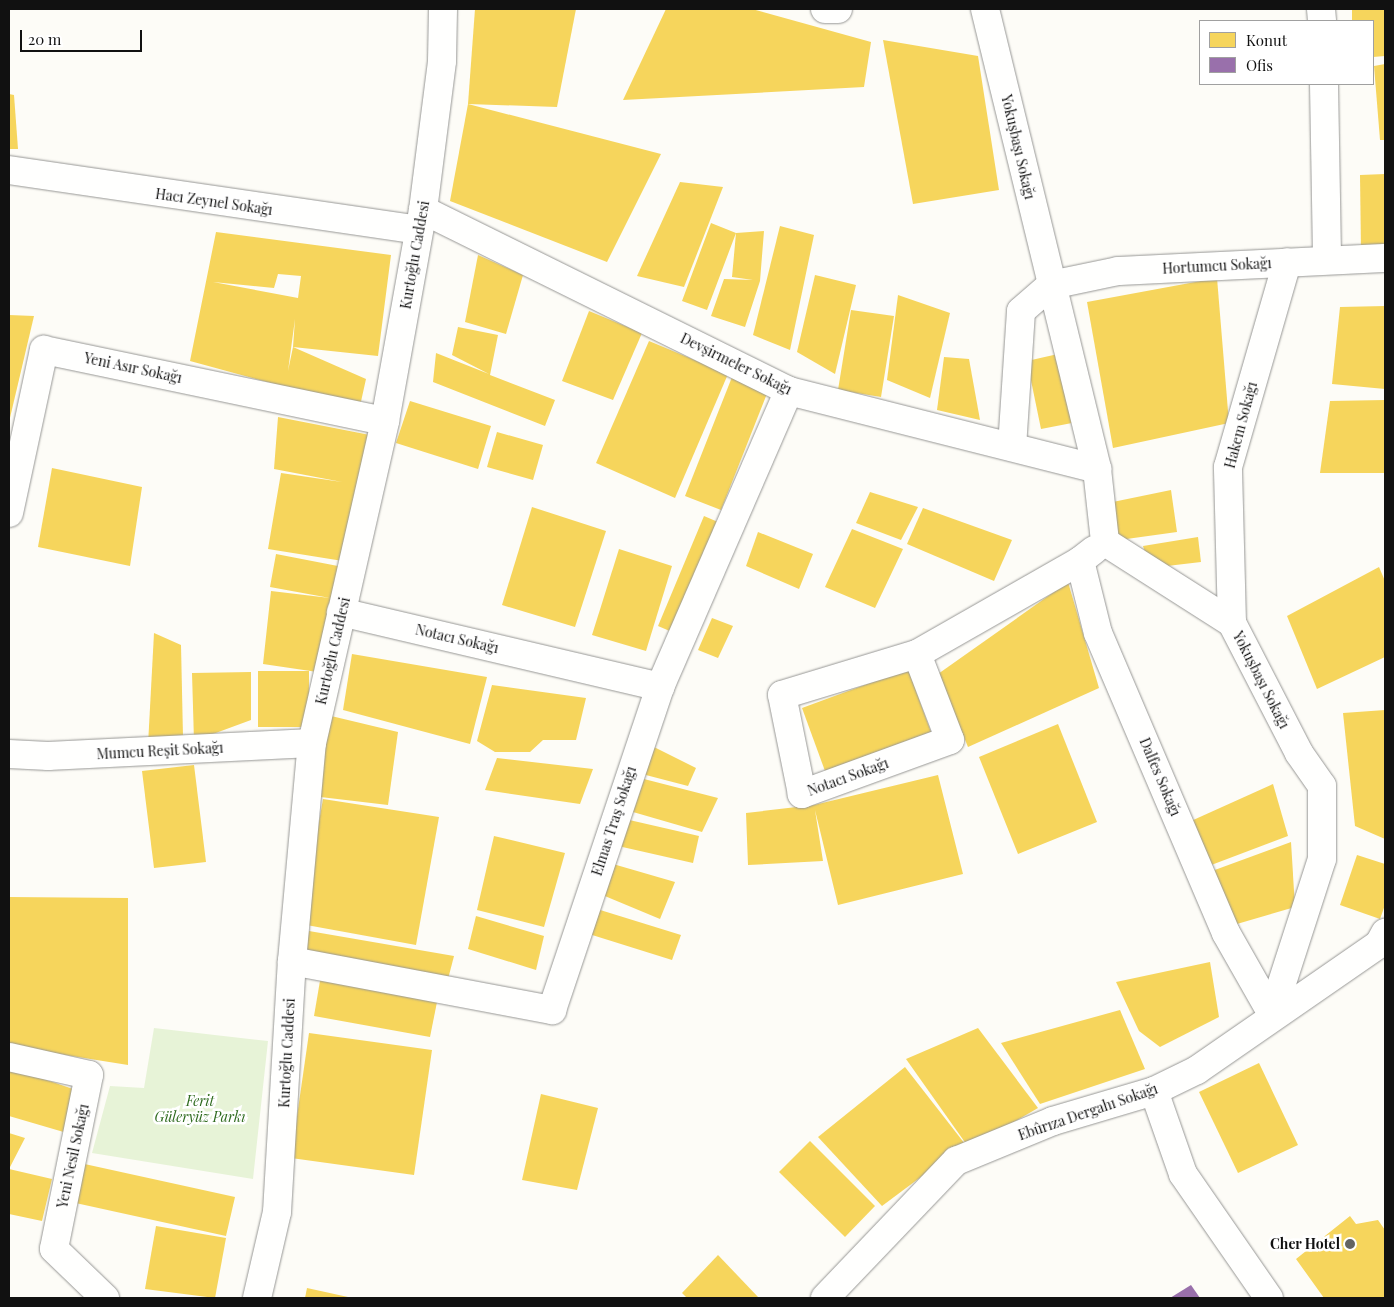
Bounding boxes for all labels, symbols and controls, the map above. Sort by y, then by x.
scale bar [22,20,145,52]
legend [1199,20,1374,85]
text: 20 m [28,29,61,49]
text: Konut [1246,30,1287,50]
text: Ofis [1246,55,1273,75]
street label: Yokuşbaşı Sokağı [998,93,1038,201]
street label: Hacı Zeynel Sokağı [154,185,274,219]
street label: Kurtoğlu Caddesi [397,200,433,310]
street label: Hortumcu Sokağı [1162,255,1272,277]
street label: Devşirmeler Sokağı [678,330,794,398]
street label: Yeni Asır Sokağı [82,349,184,387]
street label: Hakem Sokağı [1221,380,1261,470]
street label: Kurtoğlu Caddesi [312,596,354,706]
street label: Notacı Sokağı [414,621,500,657]
street label: Yokuşbaşı Sokağı [1229,629,1293,731]
street label: Dalfes Sokağı [1136,735,1184,819]
street label: Mumcu Reşit Sokağı [96,739,224,763]
street label: Notacı Sokağı [805,755,891,799]
street label: Elmas Traş Sokağı [588,764,640,878]
street label: Kurtoğlu Caddesi [276,998,298,1108]
street label: Ebûrıza Dergahı Sokağı [1016,1080,1160,1144]
park label: Ferit Güleryüz Parkı [155,1093,245,1126]
street label: Yeni Nesil Sokağı [54,1102,92,1210]
place label: Cher Hotel [1270,1236,1340,1252]
marker: Cher Hotel [1344,1238,1356,1250]

